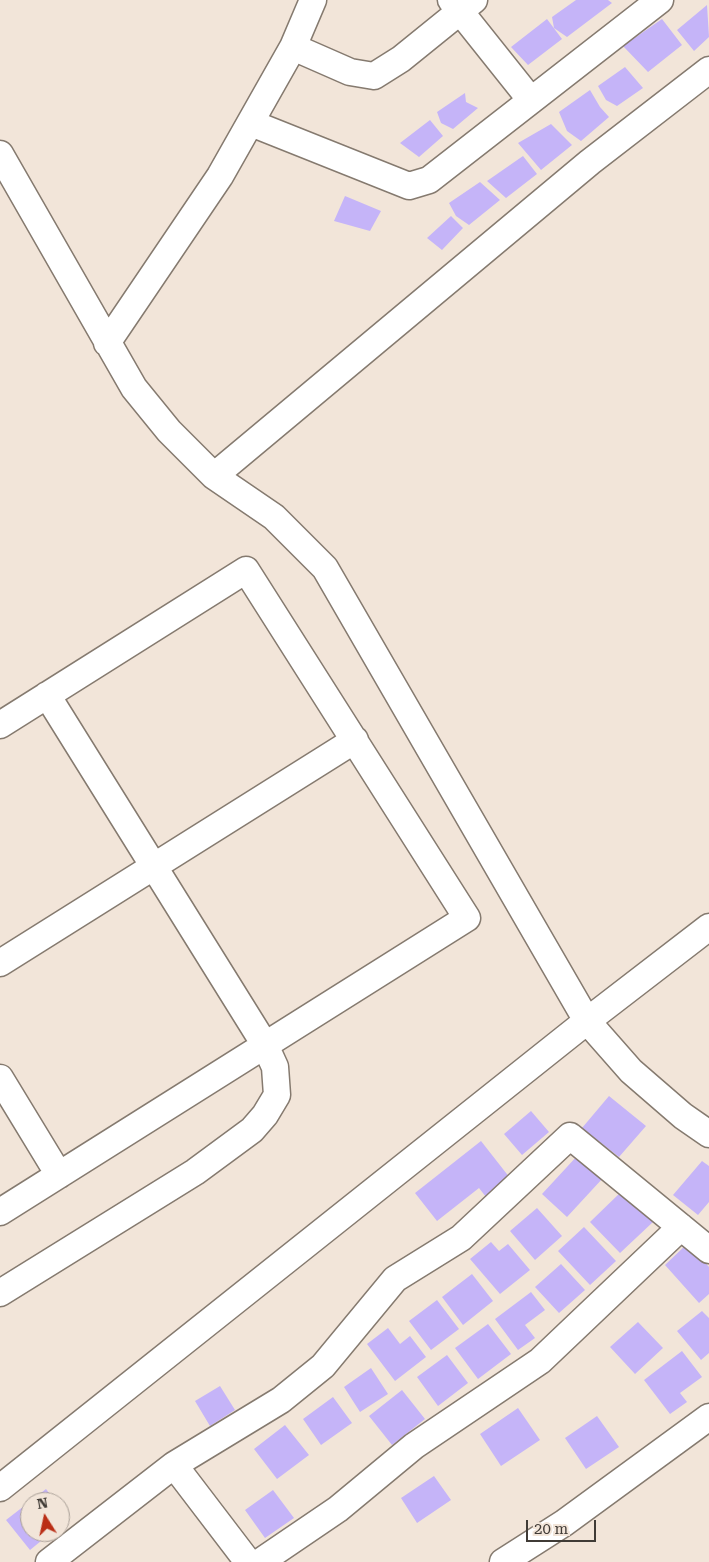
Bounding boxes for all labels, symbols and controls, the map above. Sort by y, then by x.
north arrow [20,1492,70,1542]
text: N [36,1494,49,1512]
scale bar [529,1510,599,1542]
text: 20 m [534,1520,568,1538]

